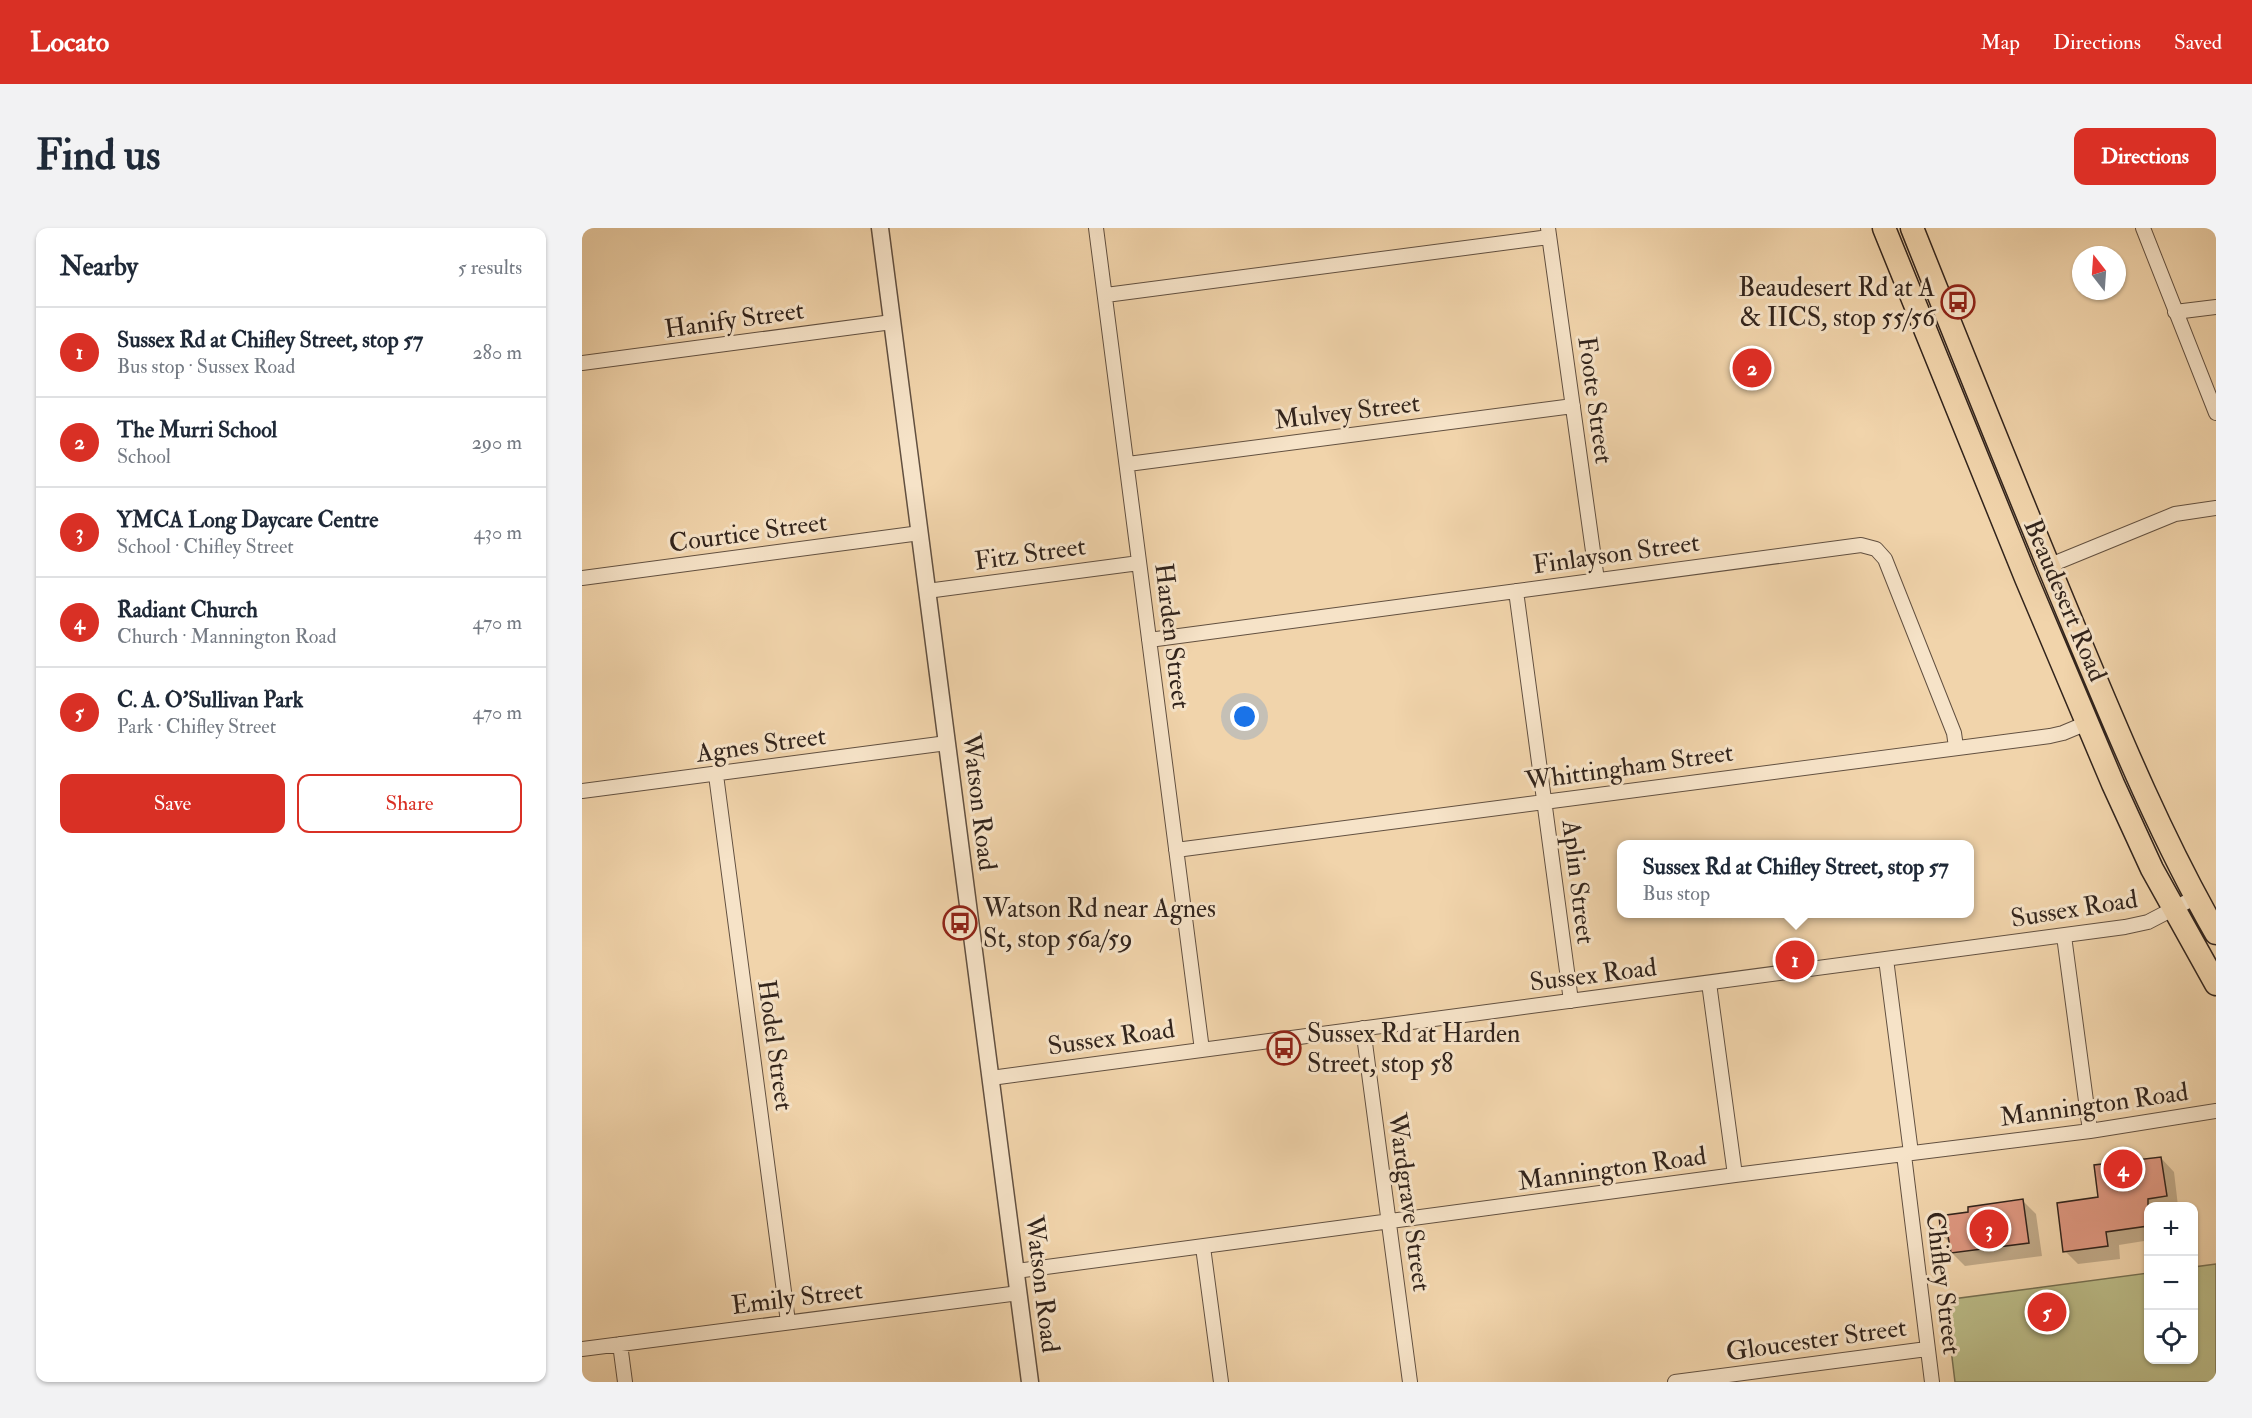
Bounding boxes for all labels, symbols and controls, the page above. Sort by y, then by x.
text: Locato [30,25,109,60]
text: Map [1980,29,2020,56]
text: Directions [2053,29,2141,56]
text: Saved [2174,29,2222,56]
button: Directions [2074,128,2216,185]
text: Find us [36,130,160,182]
north arrow [2072,246,2126,300]
text: Nearby [60,251,138,283]
text: 5 results [458,255,522,280]
place label: Beaudesert Rd at A & IICS, stop 55/56 [1738,272,1937,335]
bus stop icon: Beaudesert Rd at A & IICS, stop 55/56 [1940,284,1976,320]
street label: Hanify Street [662,294,806,346]
text: Sussex Rd at Chifley Street, stop 57 [117,326,423,354]
street label: Foote Street [1570,334,1620,466]
text: 1 [76,340,83,365]
text: 280 m [472,340,522,365]
pin: 2 [1732,346,1772,390]
text: Bus stop · Sussex Road [117,354,295,379]
street label: Mulvey Street [1273,387,1422,437]
text: The Murri School [117,416,277,444]
text: 2 [74,430,85,455]
text: 290 m [472,430,522,455]
text: School [117,444,171,469]
text: YMCA Long Daycare Centre [117,506,378,534]
street label: Courtice Street [667,506,829,560]
street label: Beaudesert Road [2016,514,2114,687]
text: 3 [76,520,83,545]
text: 430 m [474,520,522,545]
street label: Finlayson Street [1531,526,1702,582]
street label: Fitz Street [972,530,1088,578]
text: School · Chifley Street [117,534,294,559]
street label: Harden Street [1147,561,1197,711]
text: Radiant Church [117,596,258,624]
text: 4 [74,610,85,635]
text: 470 m [473,610,522,635]
text: Church · Mannington Road [117,624,337,649]
text: C. A. O'Sullivan Park [117,686,303,714]
text: 5 [75,700,84,725]
text: 470 m [473,700,522,725]
your location [1230,702,1259,731]
text: Park · Chifley Street [117,714,276,739]
street label: Agnes Street [693,720,828,770]
street label: Watson Road [955,731,1003,873]
street label: Whittingham Street [1522,737,1735,798]
button: Save [60,774,285,833]
button: Share [297,774,522,833]
street label: Aplin Street [1553,817,1601,946]
popup [1617,840,1974,918]
text: Sussex Rd at Chifley Street, stop 57 [1642,853,1949,881]
text: Bus stop [1642,881,1710,906]
street label: Sussex Road [2009,883,2140,935]
place label: Watson Rd near Agnes St, stop 56a/59 [982,893,1216,956]
bus stop icon: Watson Rd near Agnes St, stop 56a/59 [942,905,978,941]
pin: 1 [1776,938,1814,982]
street label: Sussex Road [1528,951,1659,999]
street label: Hodel Street [750,978,800,1113]
street label: Sussex Road [1046,1013,1177,1063]
place label: Sussex Rd at Harden Street, stop 58 [1307,1018,1520,1081]
bus stop icon: Sussex Rd at Harden Street, stop 58 [1266,1030,1302,1066]
street label: Mannington Road [1998,1076,2190,1134]
street label: Wardgrave Street [1381,1110,1437,1293]
street label: Mannington Road [1516,1140,1708,1198]
pin: 4 [2104,1146,2142,1192]
map controls [2144,1202,2198,1364]
button: + [2144,1202,2198,1256]
pin: 3 [1970,1206,2008,1252]
street label: Chifley Street [1918,1210,1968,1356]
street label: Watson Road [1018,1213,1066,1355]
button: − [2144,1256,2198,1310]
street label: Emily Street [730,1274,865,1322]
pin: 5 [2028,1290,2066,1334]
button: locate [2144,1310,2198,1364]
street label: Gloucester Street [1724,1311,1908,1368]

